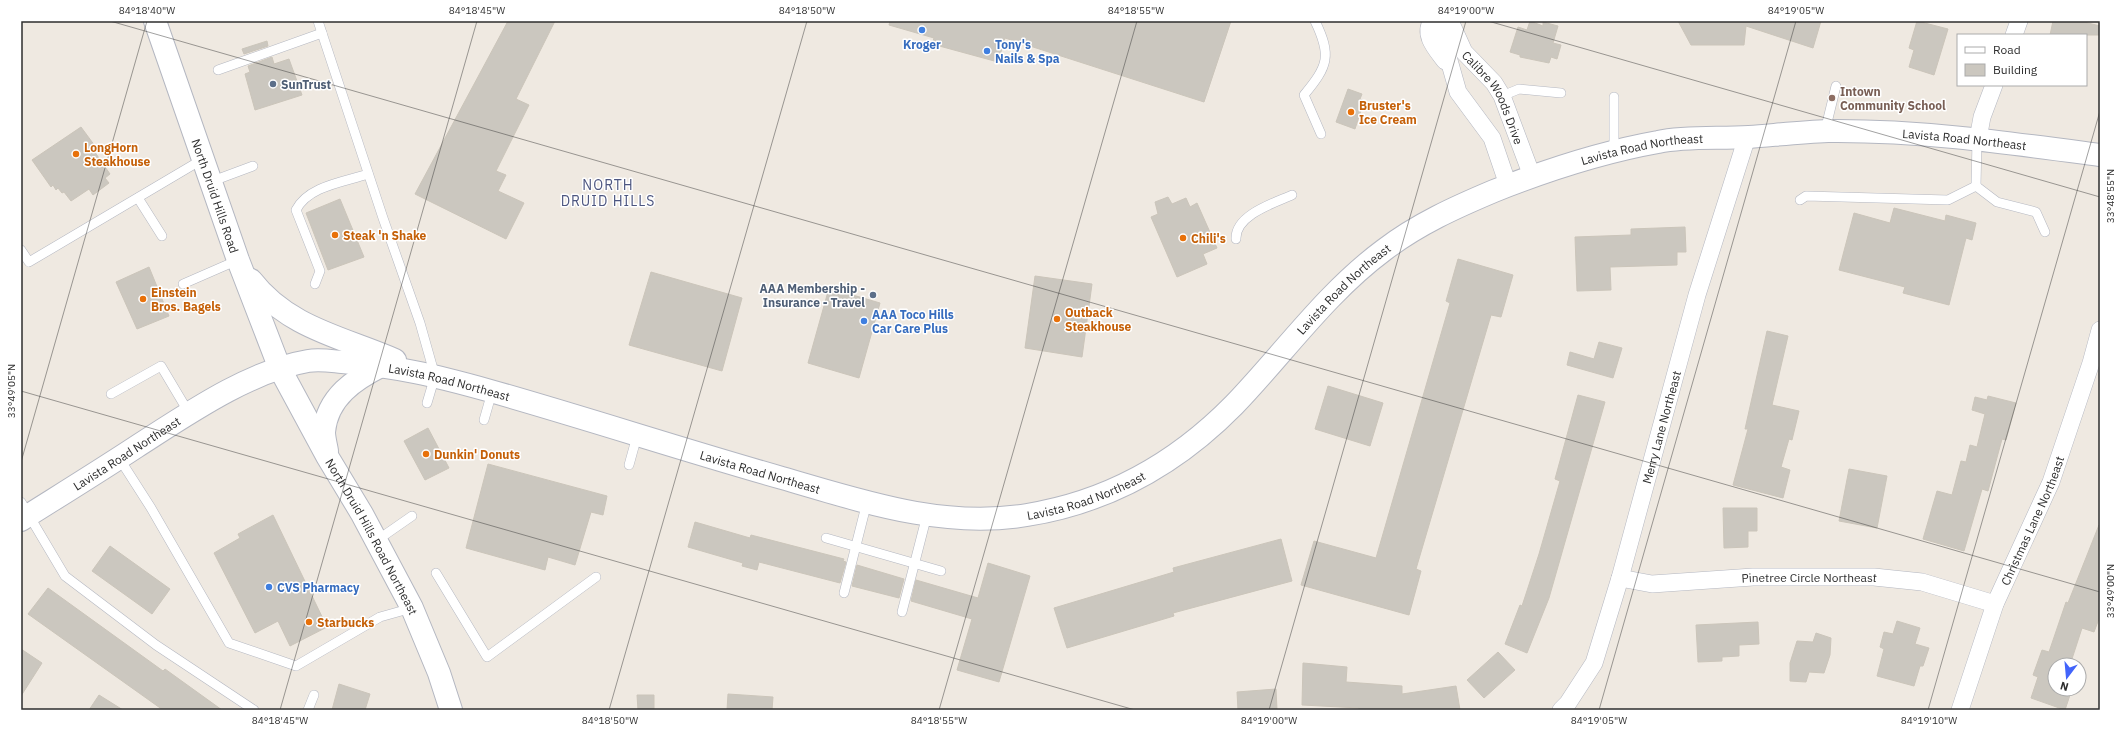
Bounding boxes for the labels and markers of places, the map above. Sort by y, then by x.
marker: Kroger [917,25,927,35]
place label: Kroger [903,37,941,52]
place label: Tony's Nails & Spa [995,37,1060,66]
marker: Tony's Nails & Spa [982,46,992,56]
place label: SunTrust [281,77,332,92]
marker: SunTrust [268,79,278,89]
place label: Intown Community School [1840,84,1946,113]
marker: Intown Community School [1827,93,1837,103]
place label: Bruster's Ice Cream [1359,98,1417,127]
marker: Bruster's Ice Cream [1346,107,1356,117]
place label: LongHorn Steakhouse [84,140,151,169]
marker: LongHorn Steakhouse [71,149,81,159]
place label: Steak 'n Shake [343,228,427,243]
marker: Steak 'n Shake [330,230,340,240]
place label: Chili's [1191,231,1226,246]
marker: Chili's [1178,233,1188,243]
place label: AAA Membership - Insurance - Travel [759,281,865,310]
place label: Einstein Bros. Bagels [151,285,221,314]
marker: AAA Membership - Insurance - Travel [868,290,878,300]
marker: Einstein Bros. Bagels [138,294,148,304]
place label: Outback Steakhouse [1065,305,1132,334]
place label: AAA Toco Hills Car Care Plus [872,307,954,336]
marker: Outback Steakhouse [1052,314,1062,324]
marker: AAA Toco Hills Car Care Plus [859,316,869,326]
place label: Dunkin' Donuts [434,447,520,462]
marker: Dunkin' Donuts [421,449,431,459]
place label: CVS Pharmacy [277,580,360,595]
marker: CVS Pharmacy [264,582,274,592]
place label: Starbucks [317,615,374,630]
marker: Starbucks [304,617,314,627]

